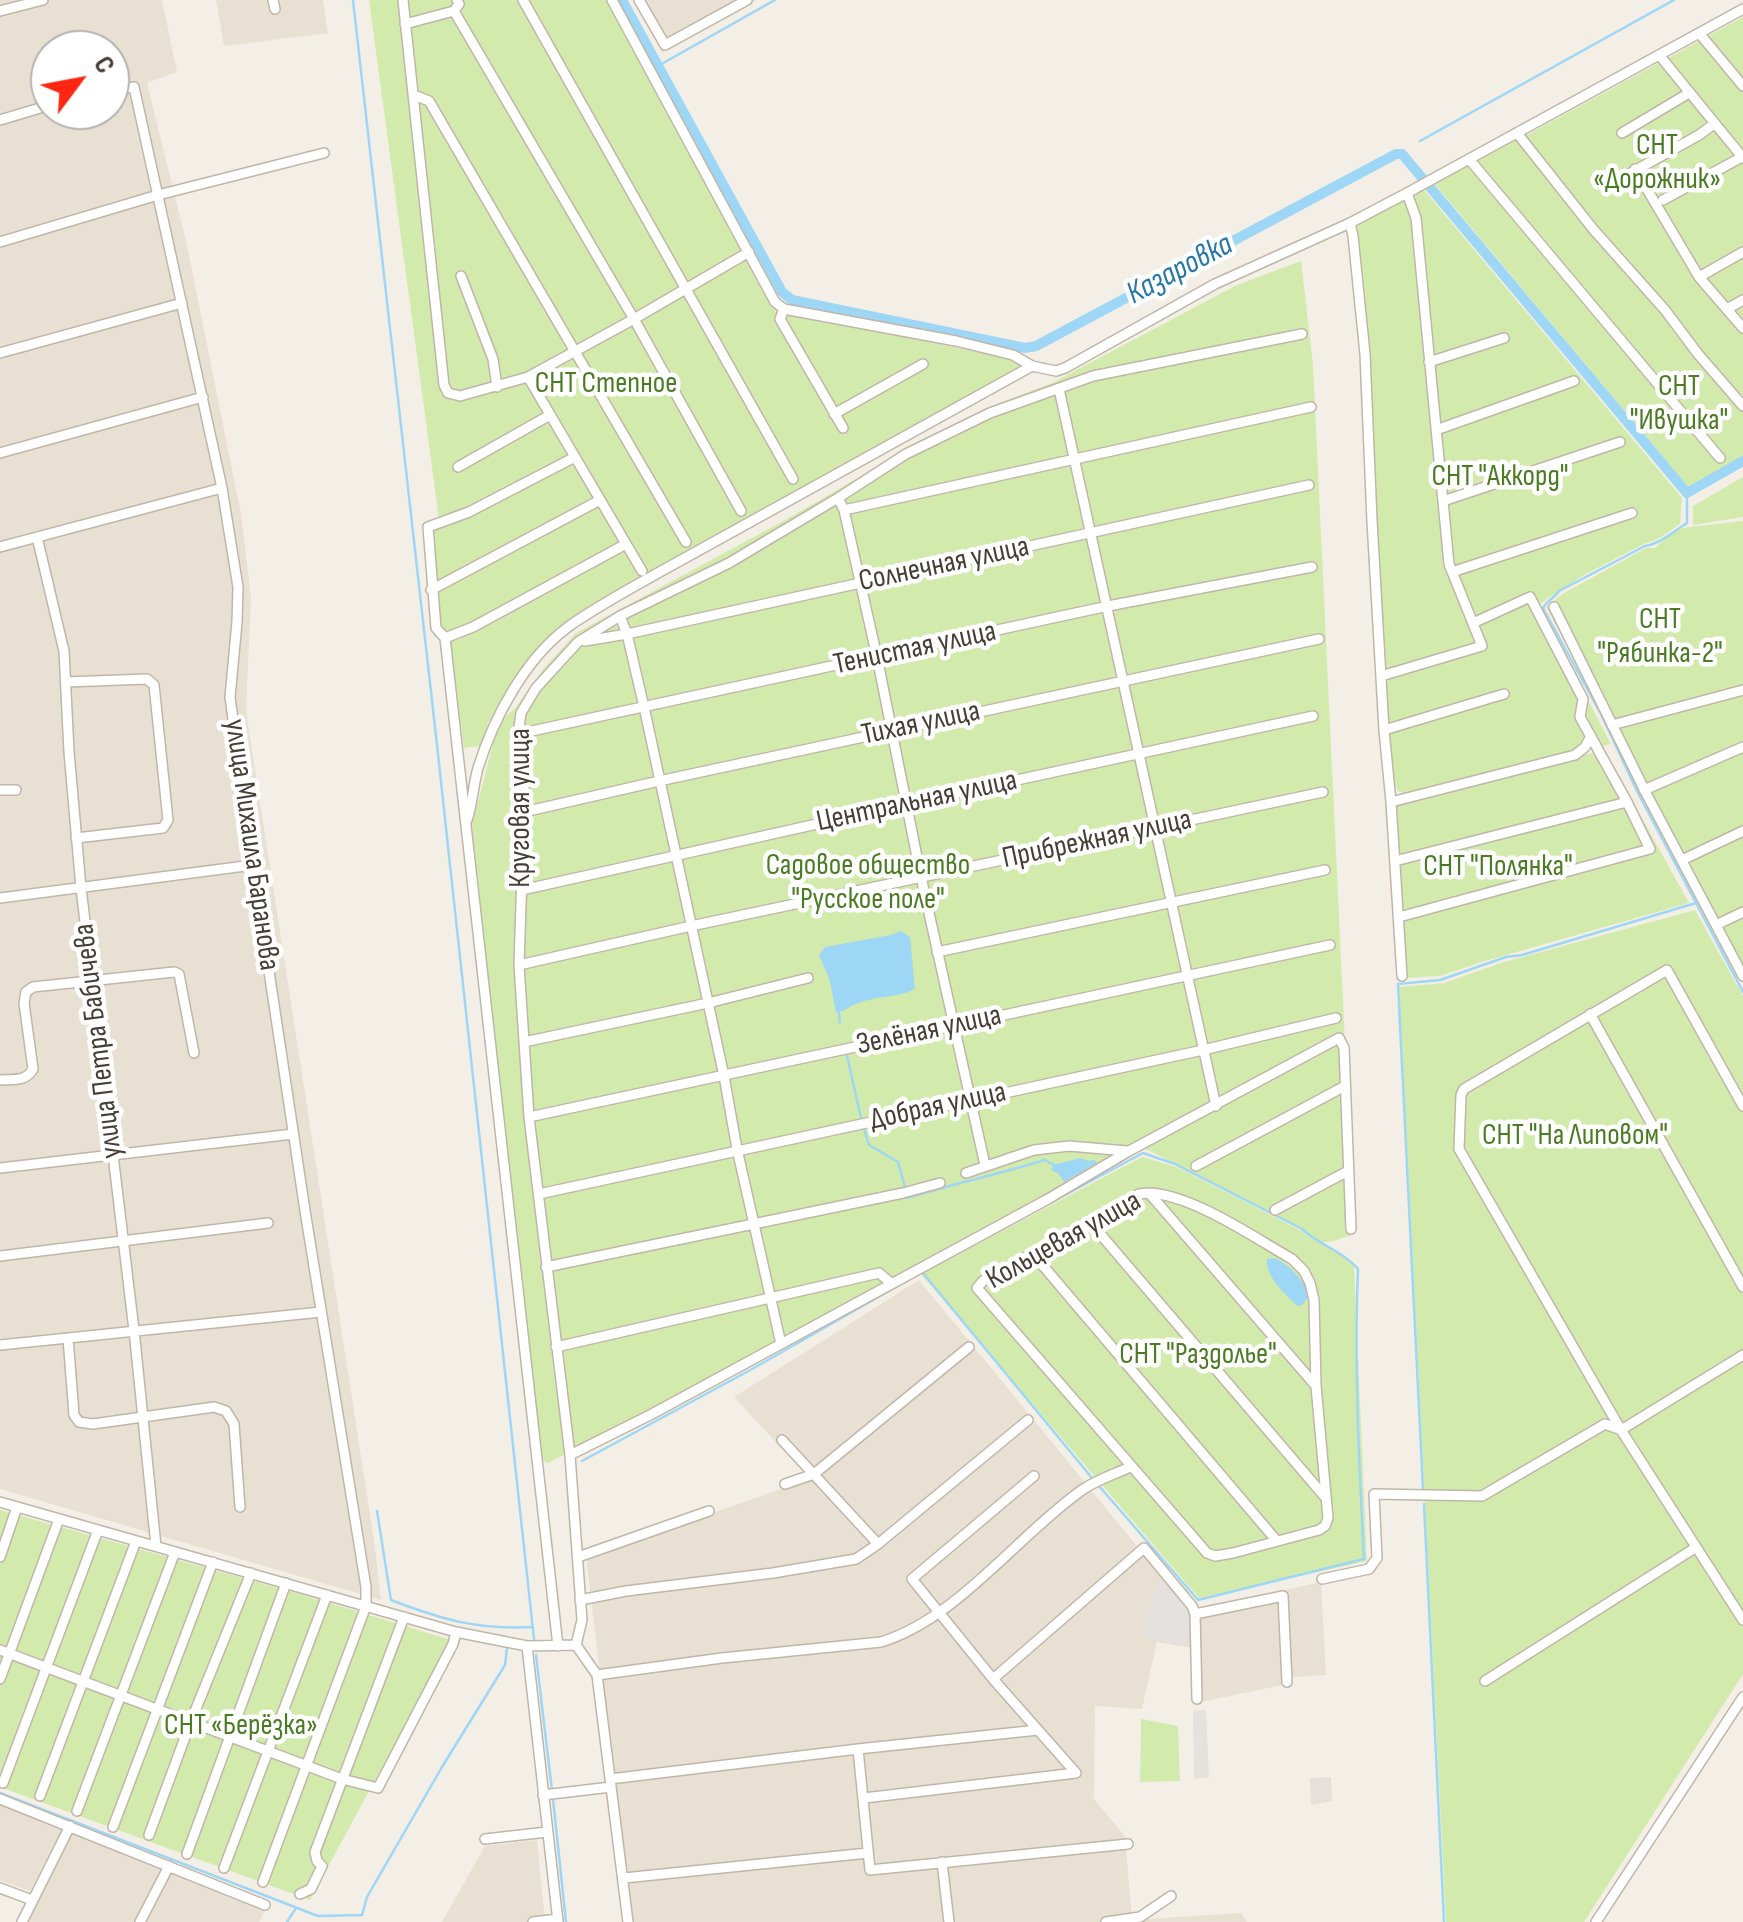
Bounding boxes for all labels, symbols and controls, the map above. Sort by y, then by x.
north arrow [30,30,130,130]
text: С [86,50,122,80]
park label: СНТ «Дорожник» [1593,128,1721,198]
water label: Казаровка [1120,226,1240,314]
park label: СНТ Степное [535,366,677,402]
park label: СНТ "Ивушка" [1630,369,1728,440]
park label: СНТ "Аккорд" [1431,459,1569,495]
street label: Солнечная улица [856,529,1032,601]
park label: СНТ "Рябинка-2" [1597,602,1723,672]
street label: Тенистая улица [831,614,999,684]
street label: Тихая улица [859,694,983,754]
street label: улица Михаила Баранова [216,717,286,973]
street label: Круговая улица [503,728,539,888]
street label: Центральная улица [813,763,1021,841]
street label: Прибрежная улица [999,802,1195,878]
park label: Садовое общество "Русское поле" [766,848,970,918]
park label: СНТ "Полянка" [1423,849,1573,885]
street label: улица Петра Бабичева [67,922,131,1160]
street label: Зелёная улица [853,998,1005,1064]
street label: Добрая улица [867,1075,1009,1139]
park label: СНТ "На Липовом" [1482,1118,1668,1154]
street label: Кольцевая улица [980,1184,1148,1298]
park label: СНТ "Раздолье" [1119,1337,1277,1373]
park label: СНТ «Берёзка» [164,1708,318,1744]

